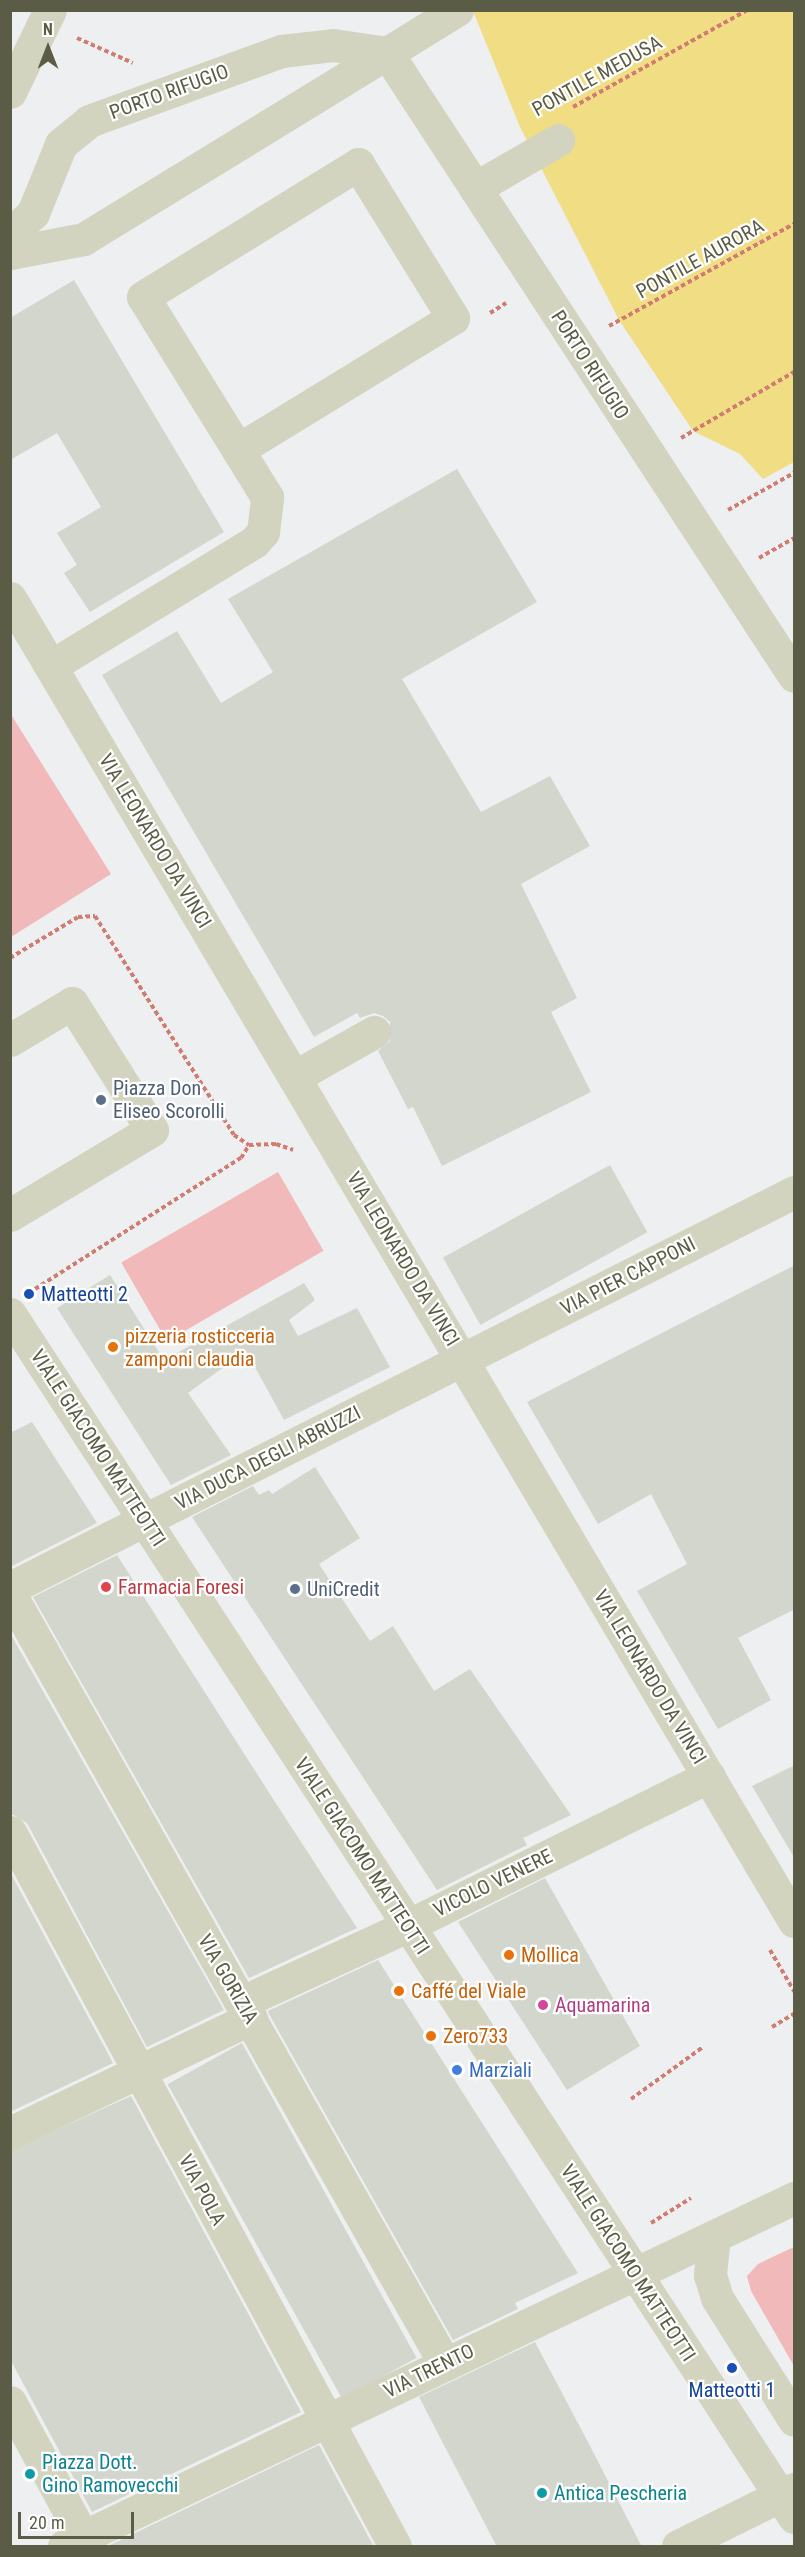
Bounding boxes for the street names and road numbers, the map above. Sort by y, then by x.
street label: PONTILE MEDUSA [528,31,666,121]
street label: PORTO RIFUGIO [106,59,232,125]
street label: PONTILE AURORA [632,214,768,304]
street label: PORTO RIFUGIO [546,306,634,424]
street label: VIA LEONARDO DA VINCI [93,750,217,932]
street label: VIA LEONARDO DA VINCI [341,1168,465,1350]
street label: VIA PIER CAPPONI [557,1232,699,1320]
street label: VIALE GIACOMO MATTEOTTI [25,1345,171,1551]
street label: VIA DUCA DEGLI ABRUZZI [171,1401,365,1515]
street label: VIA LEONARDO DA VINCI [588,1586,712,1768]
street label: VIALE GIACOMO MATTEOTTI [289,1753,435,1959]
street label: VICOLO VENERE [430,1844,556,1922]
street label: VIA GORIZIA [193,1930,263,2028]
street label: VIA POLA [173,2150,231,2230]
street label: VIALE GIACOMO MATTEOTTI [555,2160,701,2366]
street label: VIA TRENTO [380,2339,478,2403]

